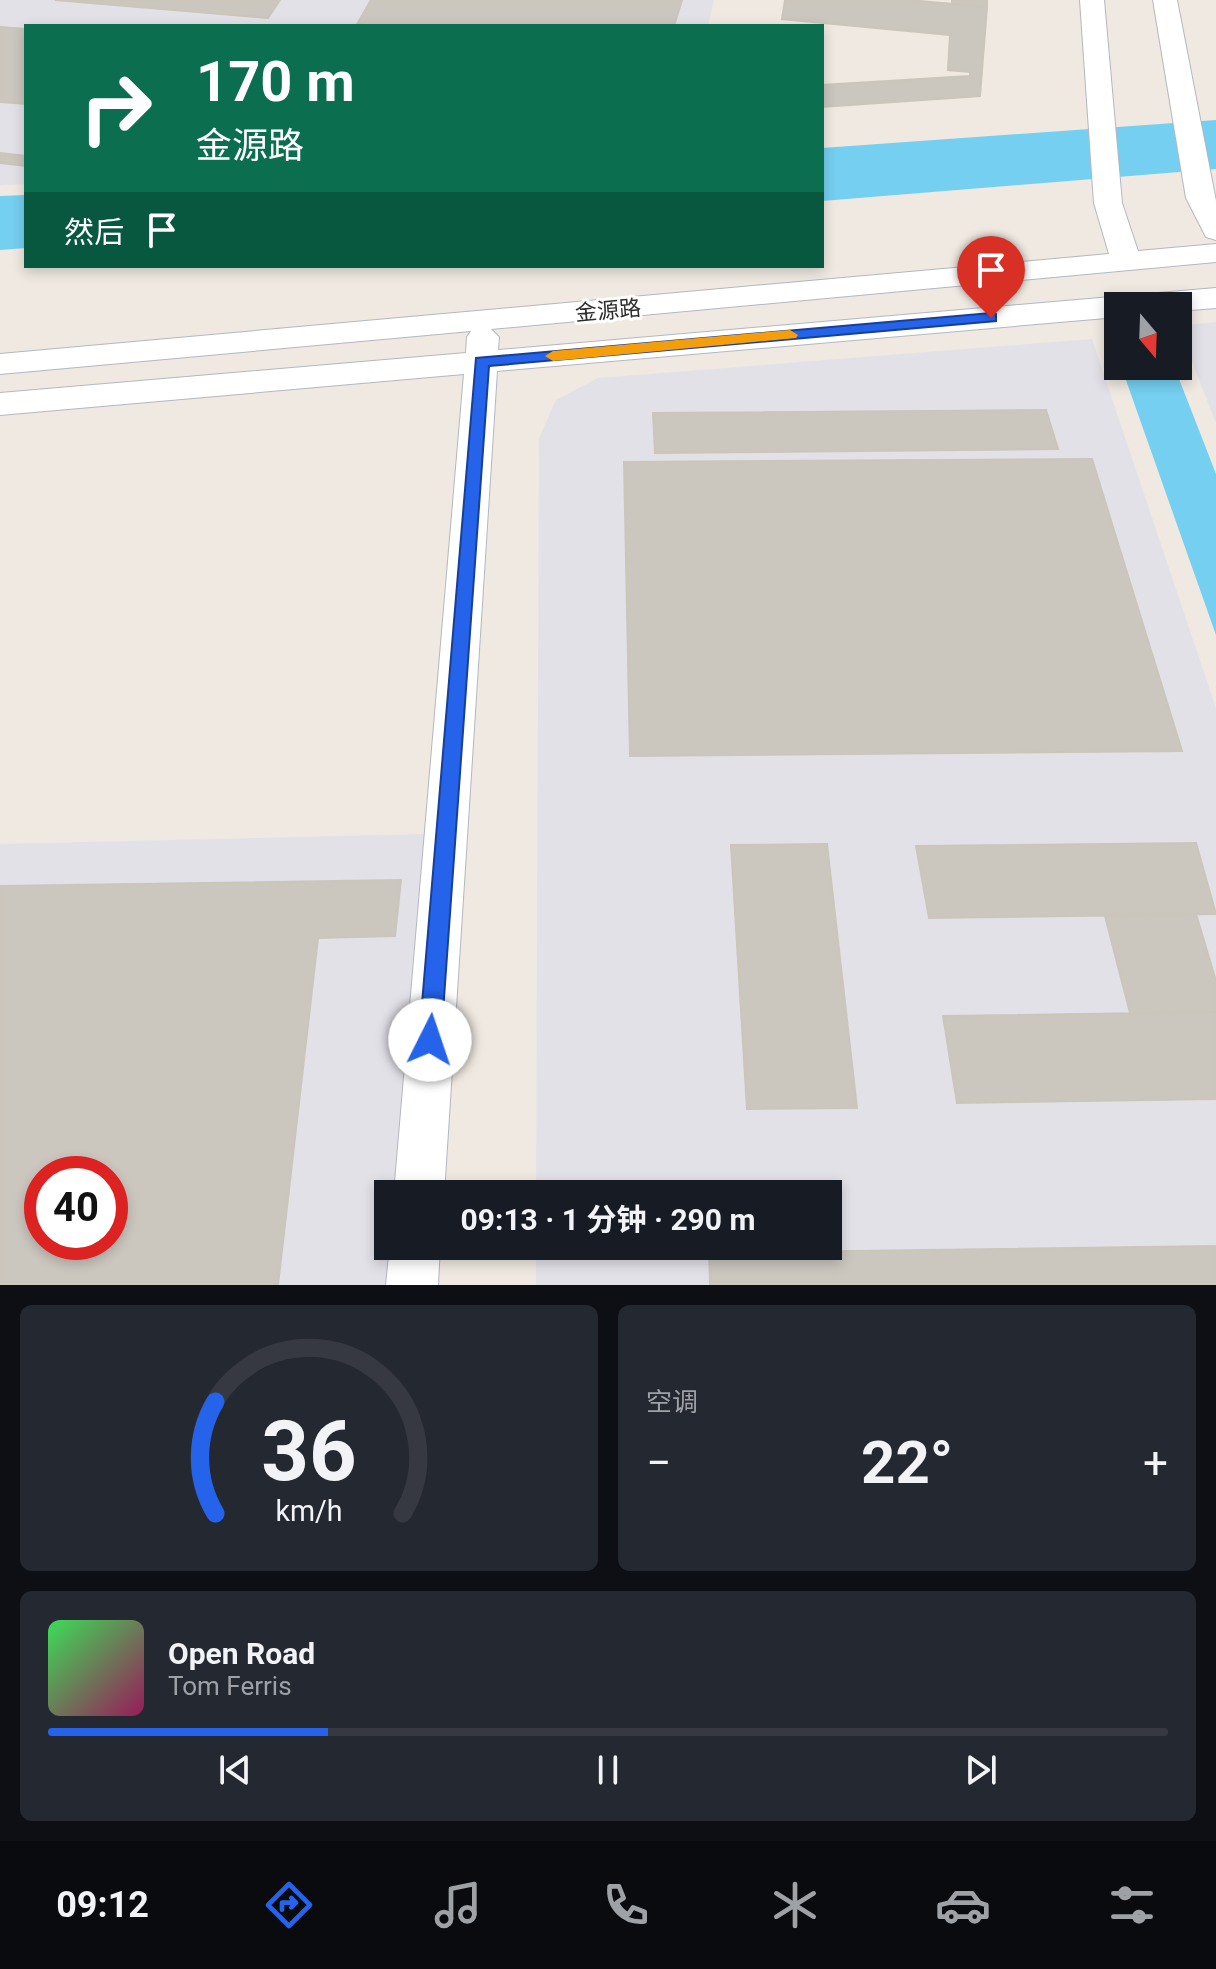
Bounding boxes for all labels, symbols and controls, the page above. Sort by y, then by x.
text: 170 m [196,49,355,115]
icon: right [64,56,168,160]
text: 金源路 [196,125,304,167]
icon: arrive [140,208,184,252]
text: 然后 [64,215,124,250]
pin [957,236,1025,318]
icon: arrive [969,248,1013,292]
north arrow [1104,292,1192,380]
map controls [1104,292,1192,380]
street label: 金源路 [574,295,642,326]
position arrow [388,998,472,1082]
speed limit sign: 40 [24,1156,128,1260]
text: 09:13 · 1 分钟 · 290 m [461,1202,755,1237]
text: 空调 [646,1387,698,1417]
text: 36 [261,1403,357,1500]
text: 22° [861,1427,953,1498]
text: − [646,1437,671,1489]
text: + [1143,1437,1168,1489]
text: km/h [275,1494,343,1528]
text: Open Road [168,1636,315,1671]
text: Tom Ferris [168,1671,292,1701]
icon: previous [213,1748,257,1792]
icon: pause [586,1748,630,1792]
icon: next [959,1748,1003,1792]
icon: directions [261,1877,317,1933]
icon: music [430,1877,486,1933]
icon: phone [598,1877,654,1933]
icon: climate [767,1877,823,1933]
icon: car [935,1877,991,1933]
icon: filters [1104,1877,1160,1933]
text: 09:12 [56,1884,149,1926]

